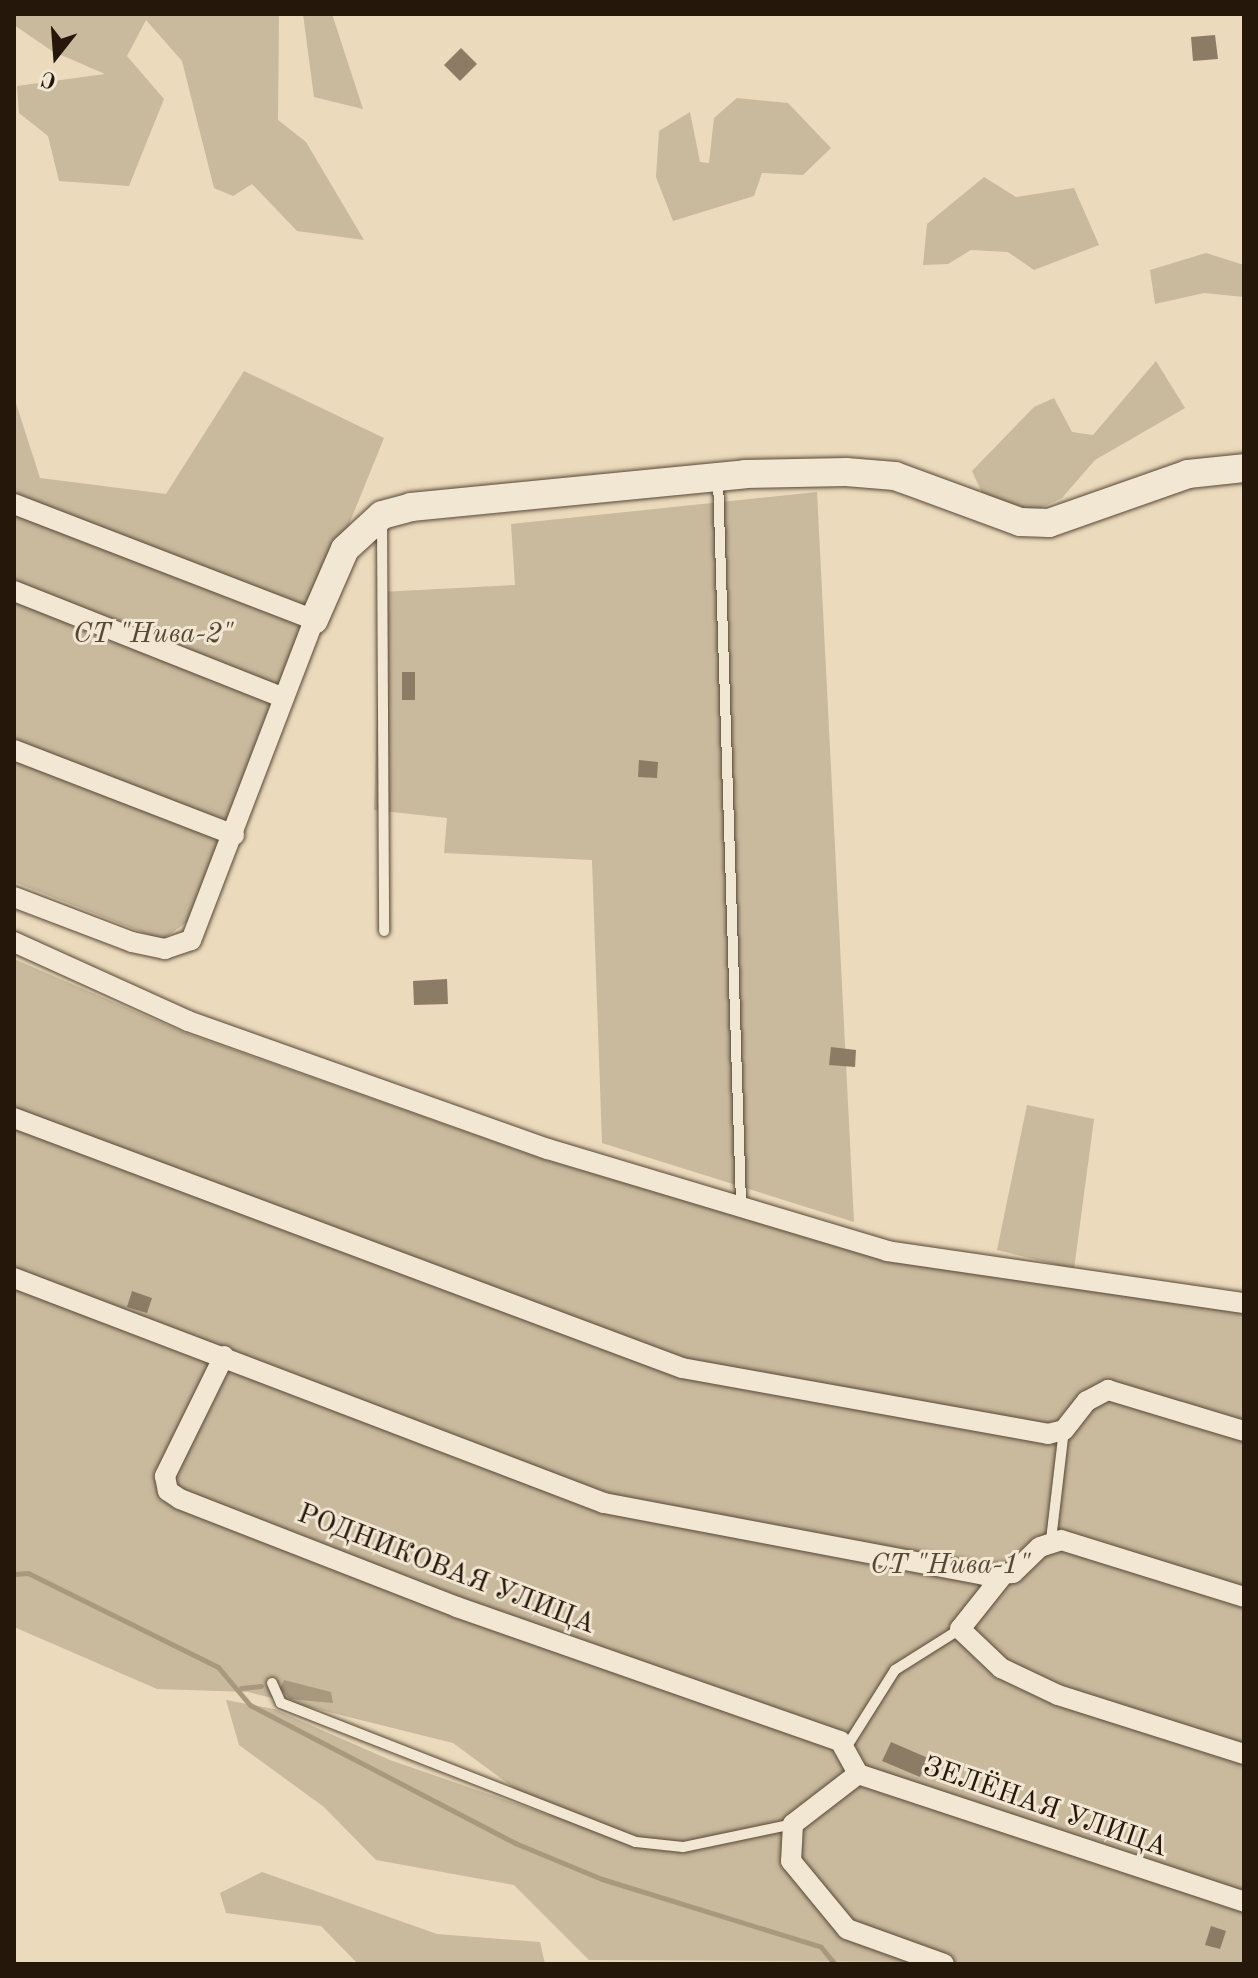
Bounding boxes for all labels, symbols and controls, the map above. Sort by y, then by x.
north arrow [16,16,96,96]
text: С [39,66,59,92]
park label: СТ "Нива-2" [73,618,233,652]
street label: РОДНИКОВАЯ УЛИЦА [292,1498,600,1642]
park label: СТ "Нива-1" [870,1549,1030,1583]
street label: ЗЕЛЁНАЯ УЛИЦА [918,1750,1172,1866]

